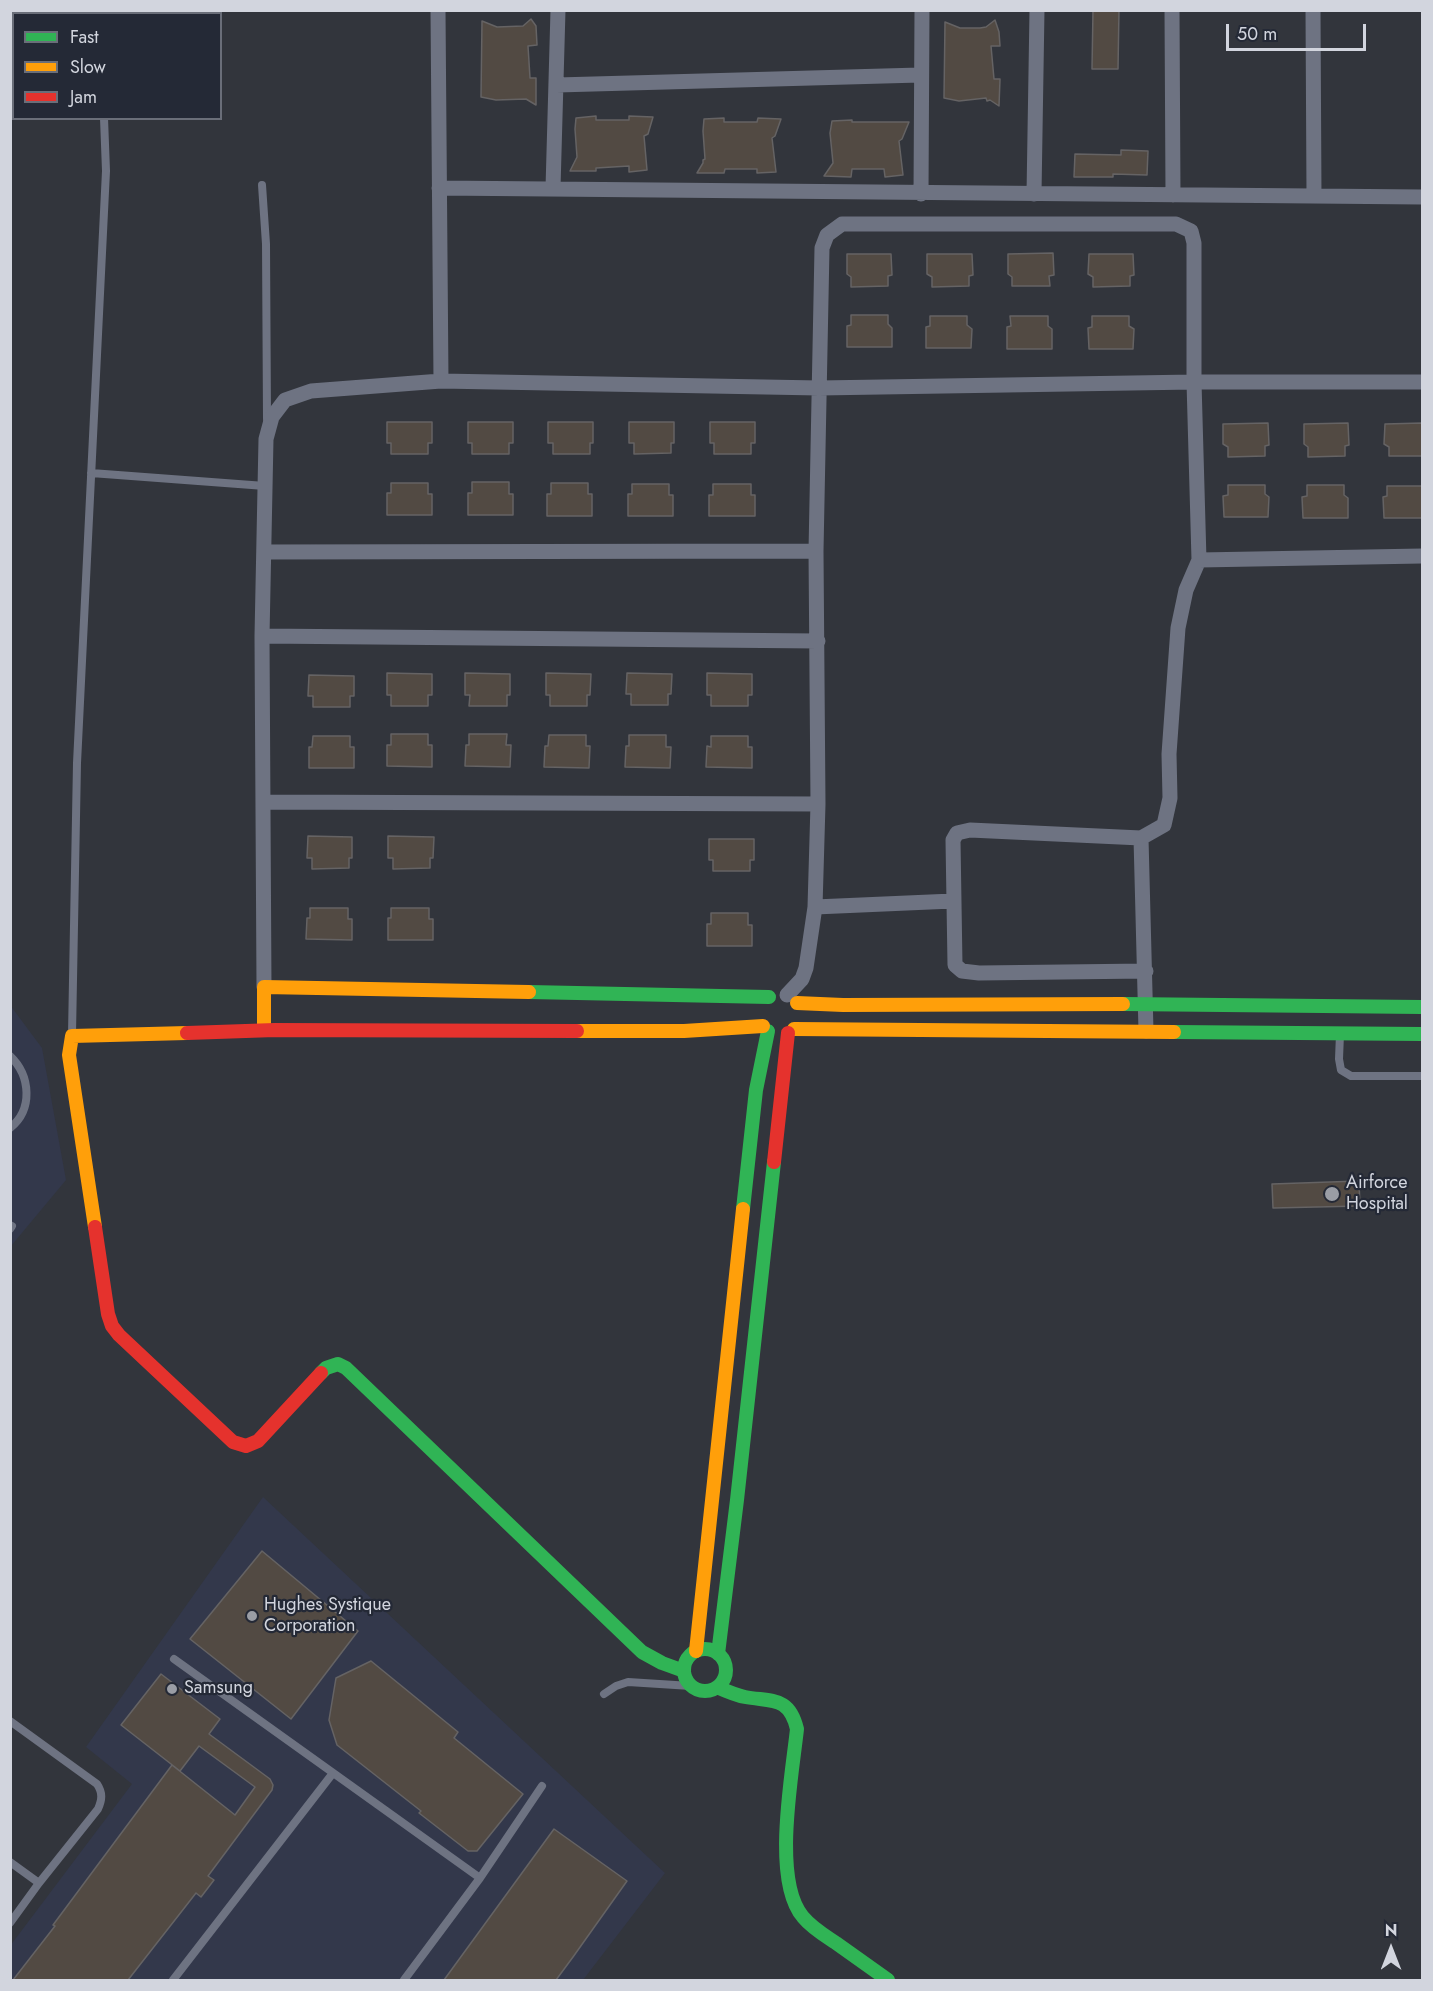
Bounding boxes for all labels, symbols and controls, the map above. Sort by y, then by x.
legend [12,12,222,120]
scale bar [1229,12,1368,50]
text: 50 m [1237,21,1277,47]
text: Fast [70,24,99,50]
text: Slow [70,54,106,80]
text: Jam [70,84,97,110]
place label: Airforce Hospital [1346,1173,1408,1216]
marker: Airforce Hospital [1323,1185,1341,1203]
place label: Hughes Systique Corporation [264,1595,391,1638]
marker: Hughes Systique Corporation [245,1609,259,1623]
place label: Samsung [184,1678,253,1700]
marker: Samsung [165,1682,179,1696]
north arrow [1361,1919,1421,1979]
text: N [1385,1919,1397,1942]

